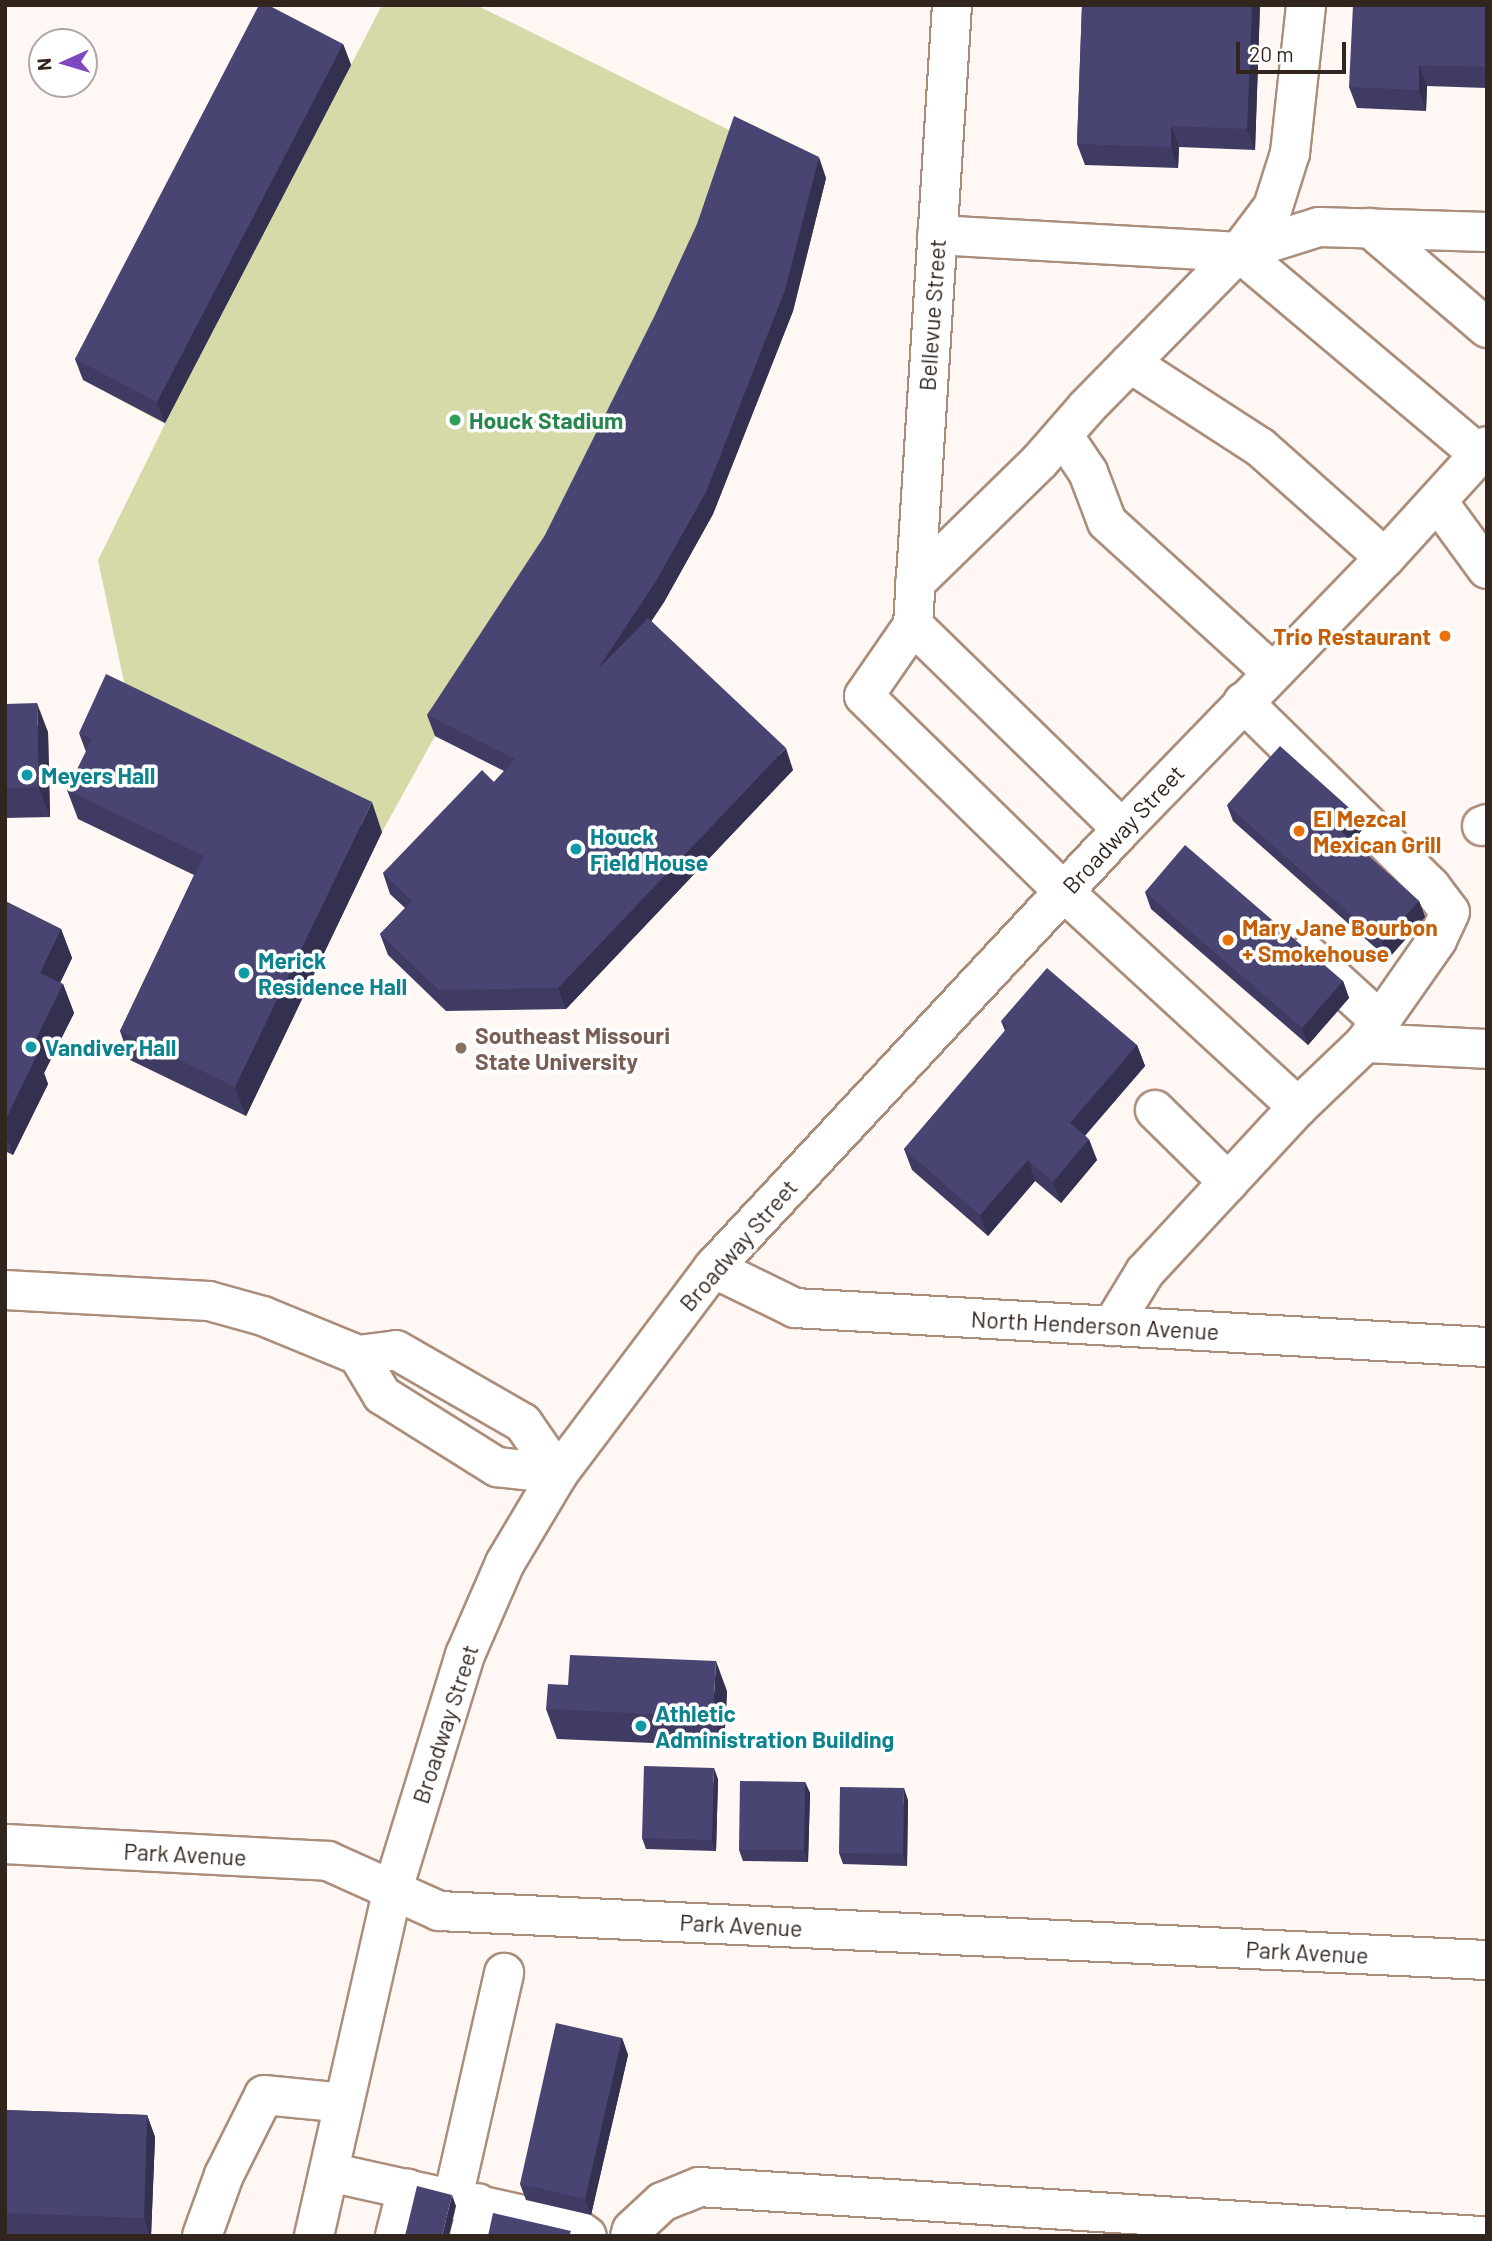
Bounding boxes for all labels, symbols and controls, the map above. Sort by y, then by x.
north arrow [28,28,98,98]
scale bar [1240,28,1350,72]
text: 20 m [1249,41,1294,66]
text: N [32,57,55,71]
street label: Bellevue Street [913,238,951,392]
place label: Houck Stadium [469,406,623,434]
marker: Houck Stadium [447,412,463,428]
place label: Trio Restaurant [1273,622,1431,650]
marker: Trio Restaurant [1437,628,1453,644]
street label: Broadway Street [1056,759,1190,899]
place label: Meyers Hall [41,761,155,789]
marker: Meyers Hall [19,767,35,783]
place label: El Mezcal Mexican Grill [1313,804,1441,858]
place label: Houck Field House [590,822,708,876]
marker: El Mezcal Mexican Grill [1291,823,1307,839]
marker: Houck Field House [568,841,584,857]
place label: Mary Jane Bourbon + Smokehouse [1242,913,1438,967]
marker: Mary Jane Bourbon + Smokehouse [1220,932,1236,948]
place label: Merick Residence Hall [258,946,407,1000]
marker: Merick Residence Hall [236,965,252,981]
place label: Southeast Missouri State University [475,1021,670,1075]
place label: Vandiver Hall [45,1033,176,1061]
marker: Vandiver Hall [23,1039,39,1055]
marker: Southeast Missouri State University [453,1040,469,1056]
street label: Broadway Street [673,1174,803,1316]
street label: North Henderson Avenue [970,1305,1220,1345]
street label: Broadway Street [406,1641,484,1807]
place label: Athletic Administration Building [655,1699,894,1753]
marker: Athletic Administration Building [633,1718,649,1734]
street label: Park Avenue [123,1837,247,1871]
street label: Park Avenue [679,1908,803,1942]
street label: Park Avenue [1245,1935,1369,1969]

